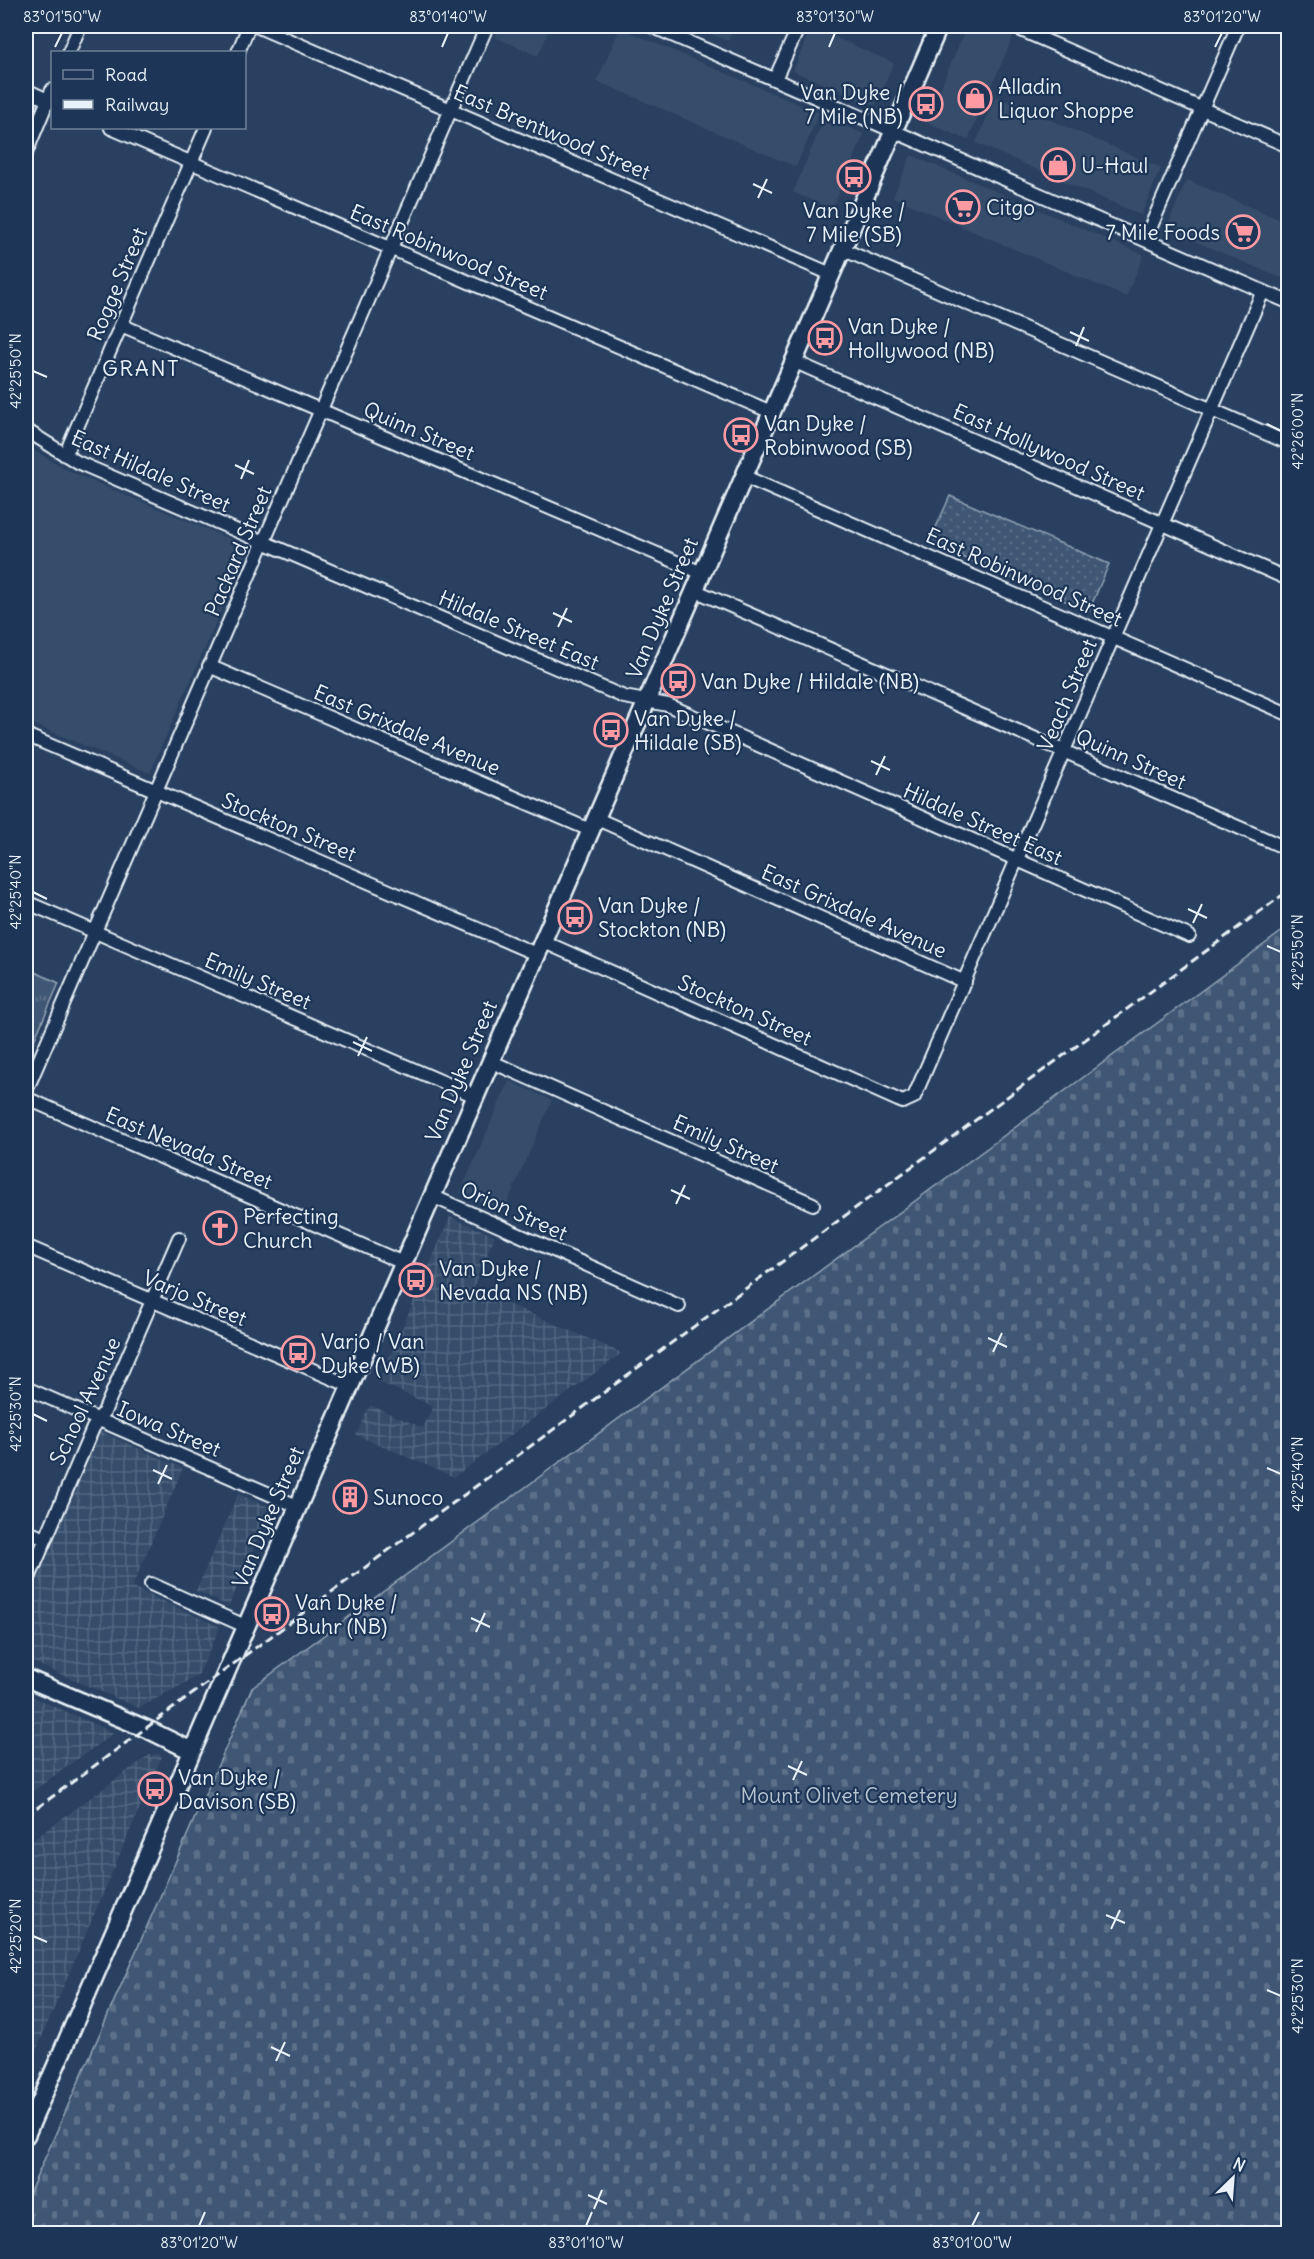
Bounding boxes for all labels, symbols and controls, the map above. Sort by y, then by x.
text: 83°01'50"W [23,7,101,26]
text: 83°01'40"W [409,7,487,26]
text: 83°01'30"W [796,7,874,26]
text: 83°01'20"W [1183,7,1261,26]
legend [51,51,246,129]
text: Road [105,63,148,86]
place label: Alladin Liquor Shoppe [998,73,1134,124]
street label: East Brentwood Street [450,78,654,186]
place label: Van Dyke / 7 Mile (NB) [800,79,903,130]
shop icon: Alladin Liquor Shoppe [957,80,993,116]
bus stop icon: Van Dyke / 7 Mile (NB) [908,86,944,122]
text: Railway [105,93,169,116]
shop icon: U-Haul [1040,147,1076,183]
place label: U-Haul [1081,152,1148,179]
bus stop icon: Van Dyke / 7 Mile (SB) [836,159,872,195]
supermarket icon: Citgo [945,189,981,225]
place label: Citgo [986,194,1035,221]
place label: Van Dyke / 7 Mile (SB) [803,197,905,248]
street label: East Robinwood Street [346,198,552,306]
supermarket icon: 7 Mile Foods [1225,214,1261,250]
place label: 7 Mile Foods [1106,219,1220,246]
street label: Rogge Street [81,223,153,345]
place label: Van Dyke / Hollywood (NB) [848,313,994,364]
bus stop icon: Van Dyke / Hollywood (NB) [807,320,843,356]
text: 42°25'50"N [6,333,25,409]
district label: GRANT [102,354,180,382]
text: 42°26'00"N [1288,393,1307,469]
street label: Quinn Street [359,395,479,467]
street label: East Hollywood Street [949,397,1149,507]
place label: Van Dyke / Robinwood (SB) [764,410,913,461]
bus stop icon: Van Dyke / Robinwood (SB) [723,417,759,453]
street label: East Hildale Street [67,424,235,518]
street label: Packard Street [198,482,278,620]
street label: East Robinwood Street [921,521,1127,633]
street label: Van Dyke Street [620,533,704,683]
street label: Hildale Street East [435,584,603,676]
street label: Veach Street [1031,635,1103,755]
bus stop icon: Van Dyke / Hildale (NB) [660,663,696,699]
place label: Van Dyke / Hildale (NB) [701,668,919,695]
street label: East Grixdale Avenue [310,679,504,781]
place label: Van Dyke / Hildale (SB) [634,705,742,756]
bus stop icon: Van Dyke / Hildale (SB) [593,712,629,748]
street label: Quinn Street [1072,723,1190,795]
street label: Hildale Street East [899,777,1067,871]
street label: Stockton Street [218,787,360,867]
text: 42°25'40"N [6,854,25,930]
street label: East Grixdale Avenue [757,858,951,964]
place label: Van Dyke / Stockton (NB) [598,892,726,943]
bus stop icon: Van Dyke / Stockton (NB) [557,899,593,935]
text: 42°25'50"N [1288,914,1307,990]
street label: Emily Street [201,946,315,1016]
street label: Stockton Street [674,968,816,1052]
street label: Van Dyke Street [419,996,503,1146]
street label: East Nevada Street [101,1101,277,1195]
street label: Emily Street [669,1109,783,1179]
street label: Orion Street [456,1175,572,1247]
place label: Perfecting Church [243,1203,339,1254]
church icon: Perfecting Church [202,1210,238,1246]
place label: Van Dyke / Nevada NS (NB) [439,1255,588,1306]
bus stop icon: Van Dyke / Nevada NS (NB) [398,1262,434,1298]
street label: Varjo Street [139,1264,251,1332]
place label: Varjo / Van Dyke (WB) [321,1328,424,1379]
street label: School Avenue [44,1333,126,1469]
bus stop icon: Varjo / Van Dyke (WB) [280,1335,316,1371]
text: 42°25'30"N [6,1376,25,1452]
street label: Iowa Street [113,1395,225,1463]
text: 42°25'40"N [1288,1436,1307,1512]
street label: Van Dyke Street [226,1442,310,1592]
building icon: Sunoco [332,1479,368,1515]
place label: Sunoco [373,1484,443,1511]
place label: Van Dyke / Buhr (NB) [295,1589,398,1640]
bus stop icon: Van Dyke / Buhr (NB) [254,1596,290,1632]
place label: Van Dyke / Davison (SB) [178,1764,296,1815]
bus stop icon: Van Dyke / Davison (SB) [137,1771,173,1807]
park label: Mount Olivet Cemetery [740,1782,958,1809]
text: 42°25'20"N [6,1898,25,1974]
text: 42°25'30"N [1288,1958,1307,2034]
north arrow [1203,2148,1263,2208]
text: N [1230,2153,1249,2176]
text: 83°01'20"W [160,2233,238,2252]
text: 83°01'10"W [548,2233,624,2252]
text: 83°01'00"W [932,2233,1012,2252]

